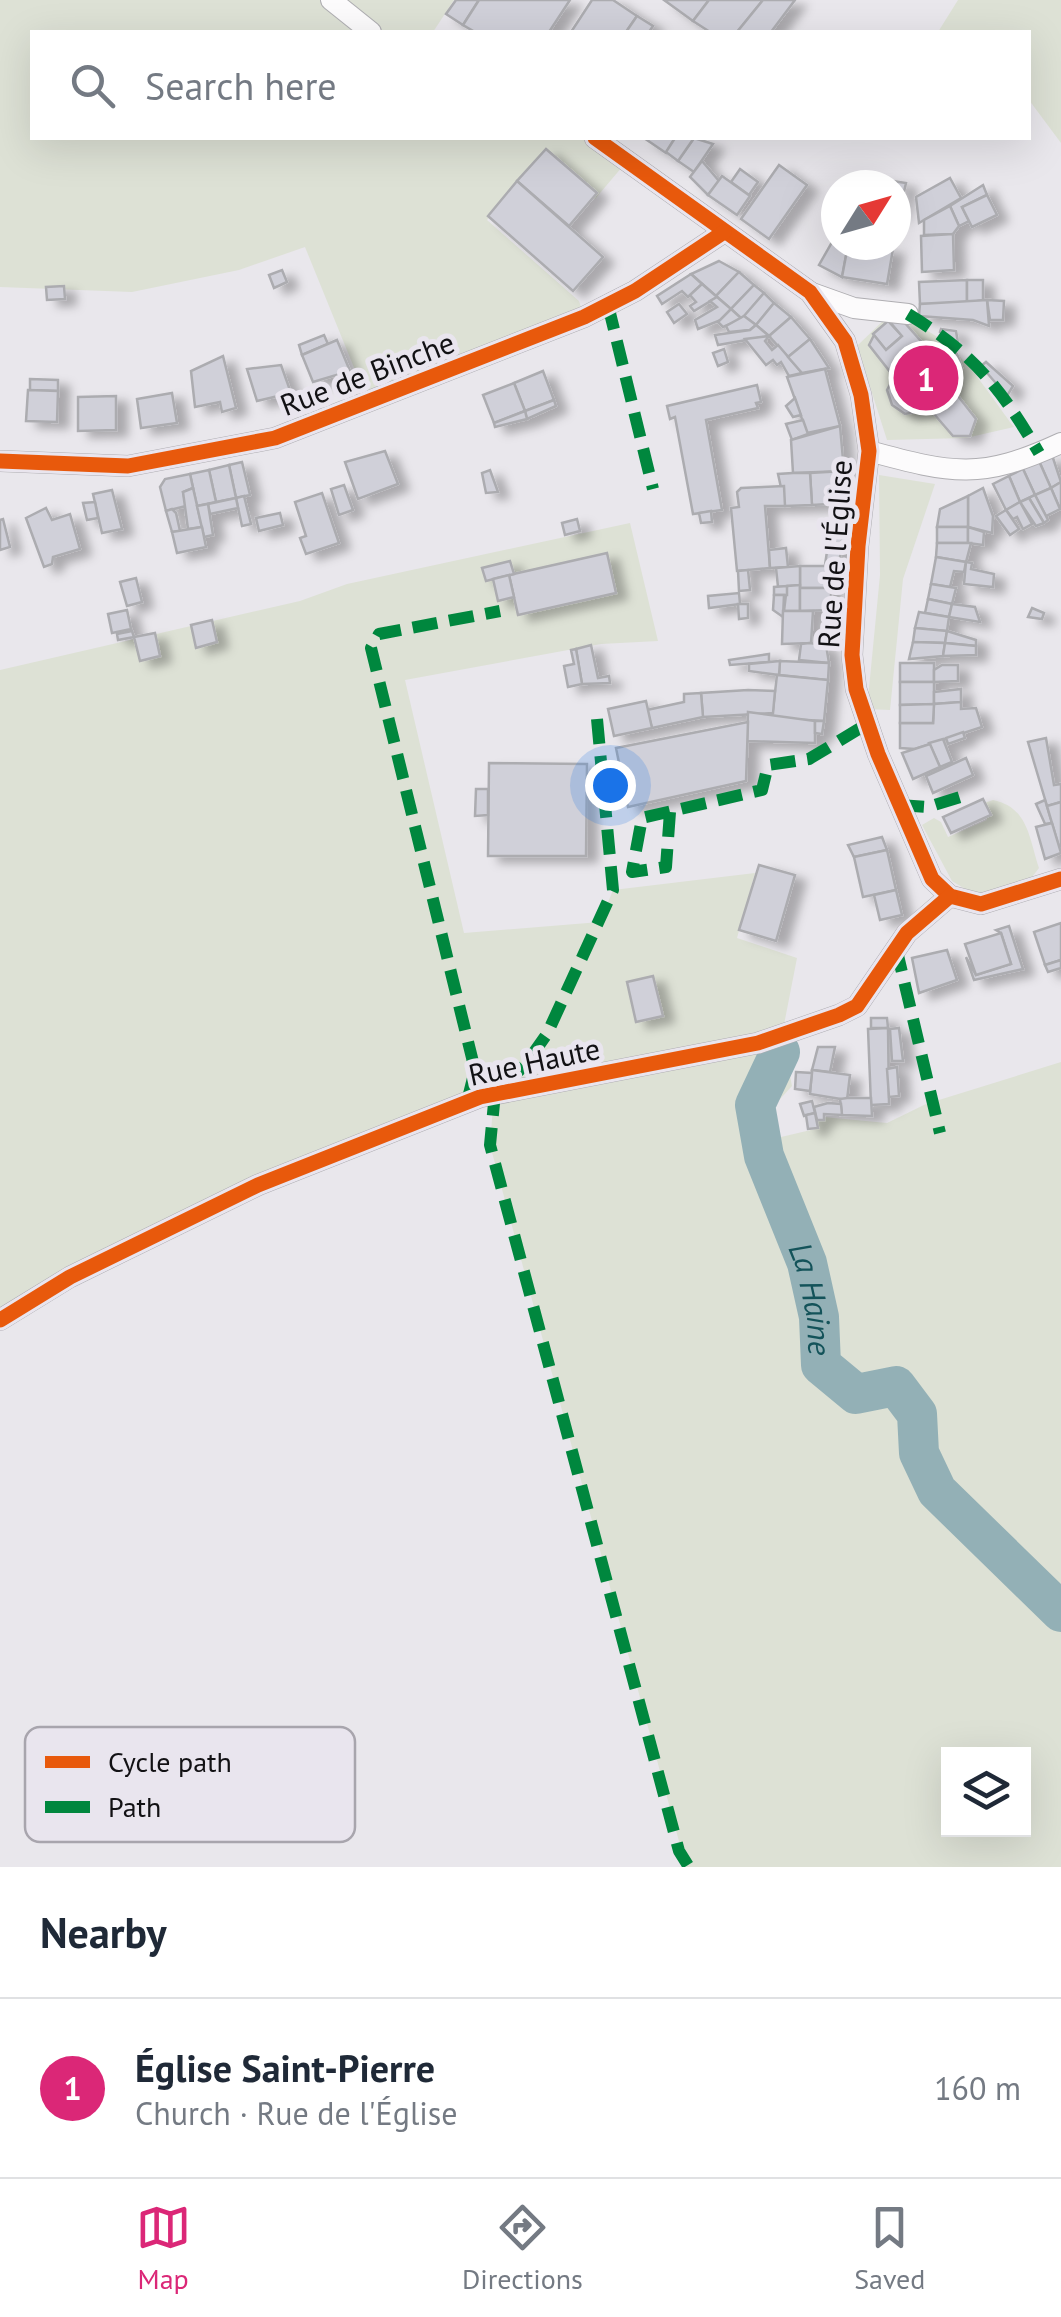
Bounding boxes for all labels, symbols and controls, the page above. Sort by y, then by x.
search box [30,30,1031,140]
icon: search [65,58,120,113]
text: Search here [145,61,337,110]
north arrow [821,170,911,260]
street label: Rue de Binche [274,322,460,424]
pin: 1 [894,340,958,416]
street label: Rue de l'Église [808,459,860,649]
your location [585,760,636,811]
street label: Rue Haute [465,1028,603,1094]
water label: La Haine [780,1236,842,1356]
legend [25,1727,355,1842]
text: Cycle path [108,1743,232,1780]
map controls [941,1747,1031,1837]
button: layers [941,1747,1031,1837]
text: Path [108,1788,161,1825]
text: Nearby [40,1905,167,1960]
text: Église Saint-Pierre [135,2043,435,2092]
text: 1 [63,2067,82,2109]
text: 160 m [934,2067,1021,2109]
text: Church · Rue de l'Église [135,2092,458,2134]
tab: Map [136,2200,191,2297]
tab: Directions [462,2200,583,2297]
tab: Saved [854,2200,925,2297]

